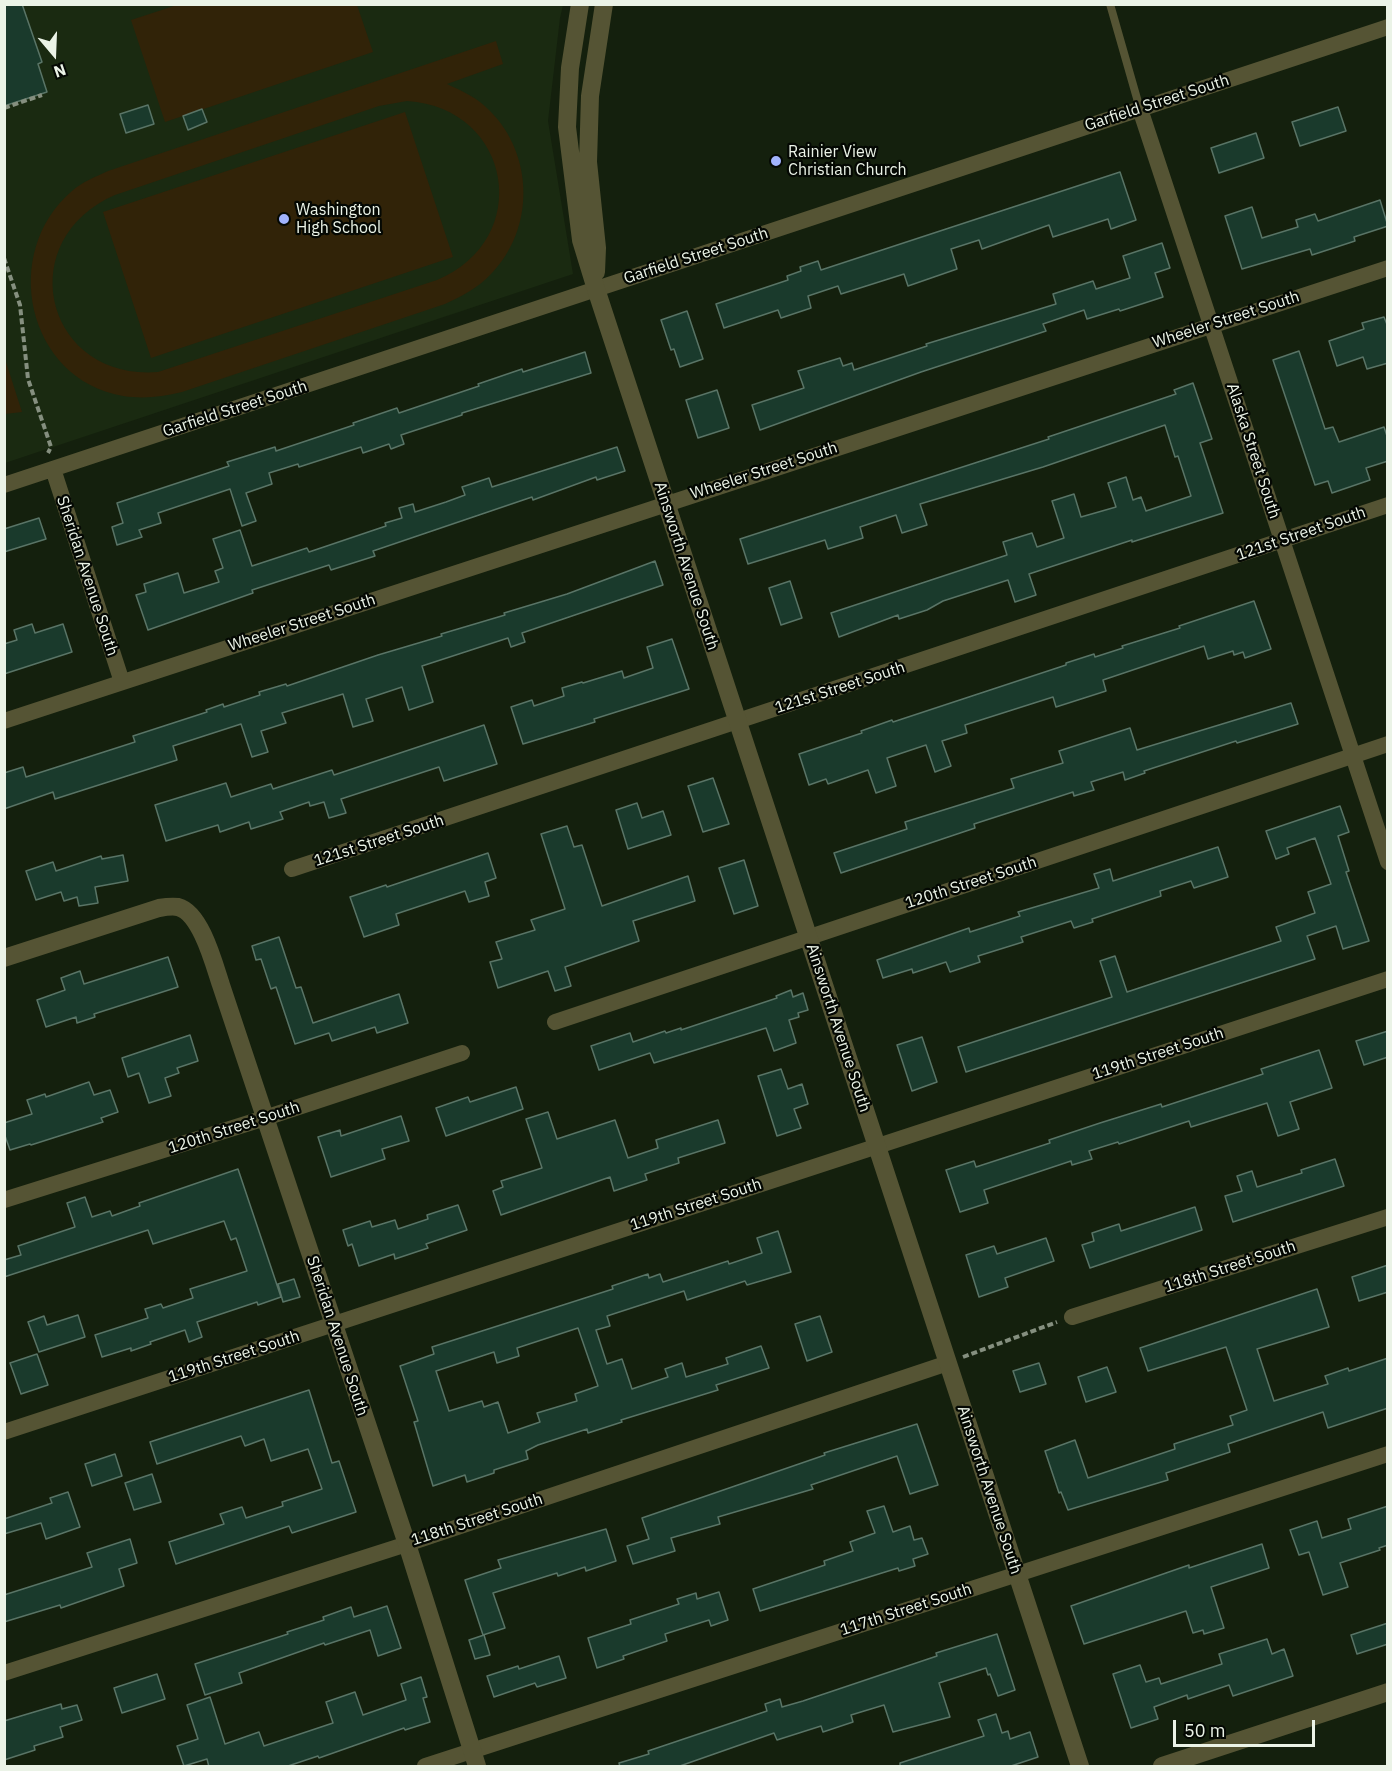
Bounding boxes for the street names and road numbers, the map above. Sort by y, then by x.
street label: Garfield Street South [1082,71,1232,135]
street label: Garfield Street South [621,224,771,288]
street label: Wheeler Street South [1150,287,1302,353]
street label: Garfield Street South [160,377,310,441]
street label: Alaska Street South [1222,381,1284,521]
street label: Wheeler Street South [688,438,840,504]
street label: Ainsworth Avenue South [650,479,722,653]
street label: Sheridan Avenue South [52,494,122,658]
street label: 121st Street South [1234,503,1368,565]
street label: Wheeler Street South [226,590,378,656]
street label: 121st Street South [773,658,907,718]
street label: 121st Street South [312,811,446,871]
street label: 120th Street South [903,853,1039,913]
street label: Ainsworth Avenue South [802,941,874,1115]
street label: 119th Street South [1090,1024,1226,1084]
street label: 120th Street South [166,1098,302,1158]
street label: 119th Street South [628,1175,764,1235]
street label: 118th Street South [1162,1237,1298,1297]
street label: Sheridan Avenue South [302,1254,372,1418]
street label: 119th Street South [166,1327,302,1387]
street label: Ainsworth Avenue South [953,1403,1025,1577]
street label: 118th Street South [409,1490,545,1550]
street label: 117th Street South [838,1580,974,1640]

